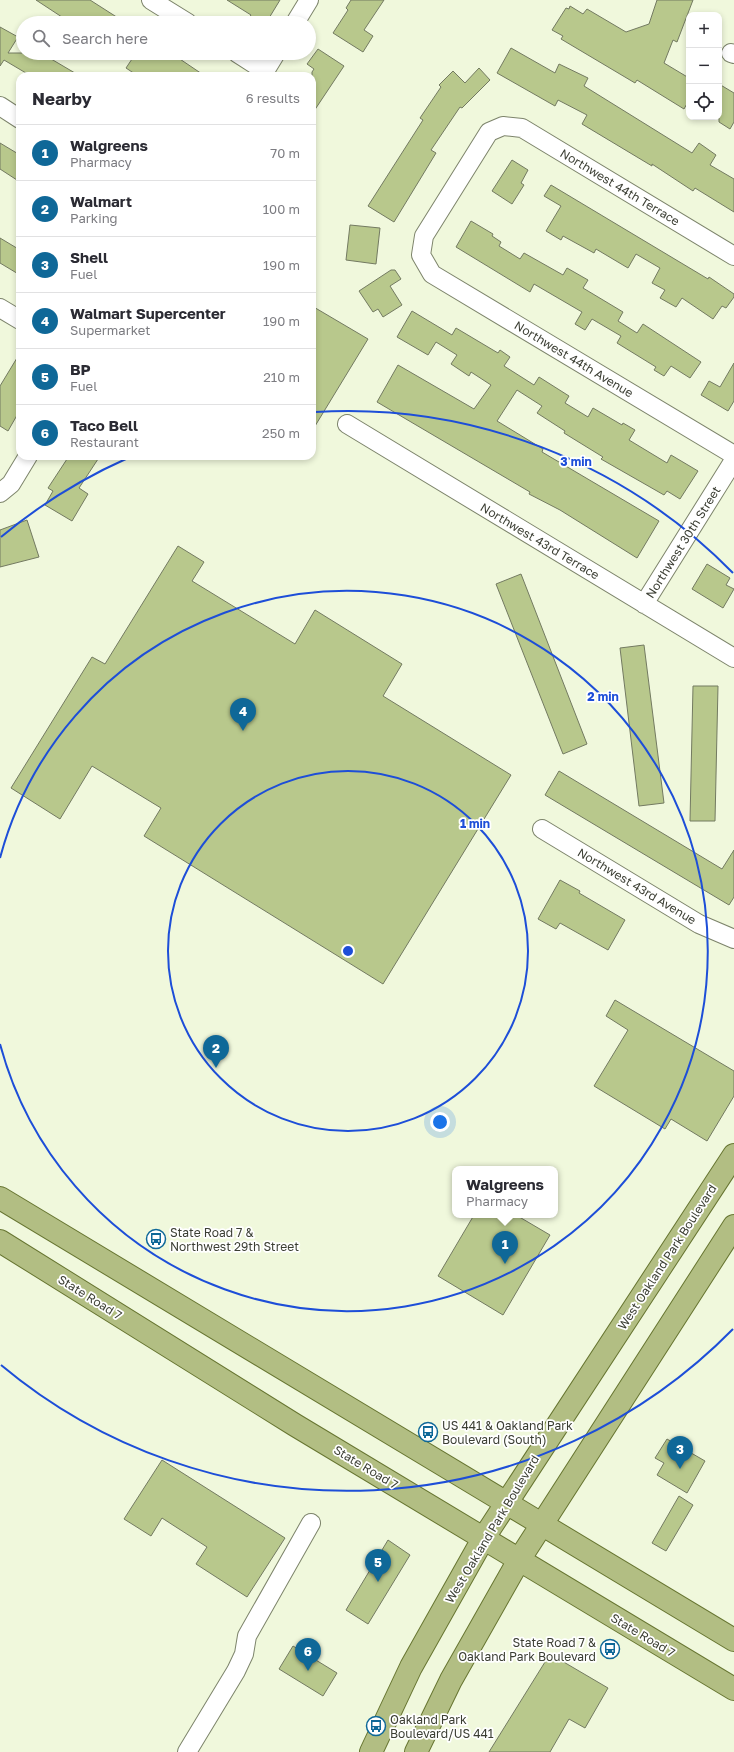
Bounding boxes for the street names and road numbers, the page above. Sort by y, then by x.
street label: Northwest 44th Terrace [558,145,682,229]
street label: Northwest 44th Avenue [512,317,636,401]
street label: Northwest 30th Street [642,483,724,601]
street label: Northwest 43rd Terrace [478,500,602,583]
street label: Northwest 43rd Avenue [575,845,699,927]
street label: West Oakland Park Boulevard [614,1182,720,1332]
street label: State Road 7 [55,1271,125,1323]
street label: State Road 7 [331,1442,401,1492]
street label: West Oakland Park Boulevard [442,1452,542,1606]
street label: State Road 7 [608,1610,678,1660]

